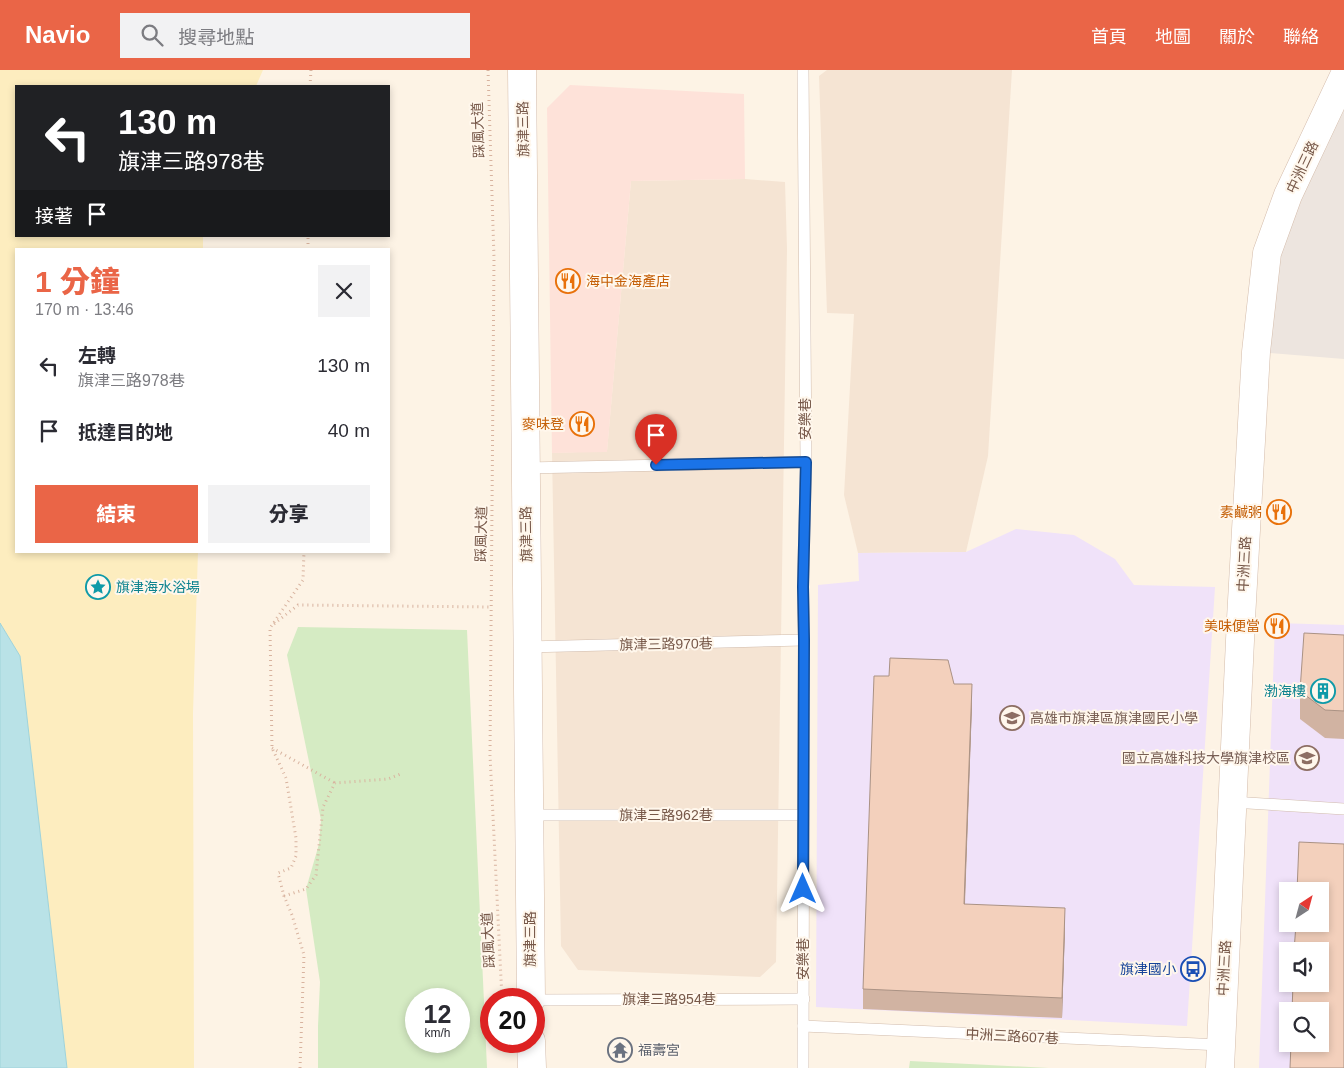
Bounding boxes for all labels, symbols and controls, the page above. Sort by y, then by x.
search box [120,13,470,58]
text: Navio [25,21,90,48]
icon: search [138,21,166,49]
text: 搜尋地點 [178,27,254,48]
text: 首頁 [1091,27,1127,47]
text: 地圖 [1155,27,1191,47]
text: 關於 [1219,27,1255,47]
text: 聯絡 [1283,27,1319,47]
street label: 旗津三路 [515,101,531,157]
text: 130 m [118,102,217,141]
street label: 踩風大道 [469,102,487,158]
icon: left [35,105,100,170]
street label: 中洲三路 [1283,138,1321,196]
text: 旗津三路978巷 [118,149,265,174]
icon: arrive [83,200,111,228]
text: 接著 [35,206,73,227]
text: 1 分鐘 [35,265,120,298]
button: close [318,265,370,317]
restaurant icon: 海中金海產店 [555,268,581,294]
place label: 海中金海產店 [586,273,670,289]
text: 170 m · 13:46 [35,301,134,318]
text: 左轉 [78,345,116,366]
icon: left [35,352,63,380]
text: 130 m [317,355,370,376]
text: 旗津三路978巷 [78,372,185,389]
street label: 安樂巷 [797,398,813,440]
restaurant icon: 麥味登 [569,411,595,437]
pin [635,414,677,465]
place label: 麥味登 [522,416,564,432]
icon: arrive [35,417,63,445]
text: 40 m [328,420,370,441]
icon: arrive [642,421,670,449]
text: 抵達目的地 [78,422,173,443]
button: 結束 [35,485,198,543]
button: 分享 [208,485,370,543]
restaurant icon: 素鹹粥 [1266,499,1292,525]
place label: 素鹹粥 [1220,504,1262,520]
street label: 踩風大道 [473,506,489,562]
street label: 旗津三路 [518,506,534,562]
street label: 中洲三路 [1235,536,1253,592]
place icon: 旗津海水浴場 [85,574,111,600]
place label: 旗津海水浴場 [116,579,200,595]
restaurant icon: 美味便當 [1264,613,1290,639]
place label: 美味便當 [1204,618,1260,634]
street label: 旗津三路970巷 [619,635,713,653]
building icon: 渤海樓 [1310,678,1336,704]
place label: 渤海樓 [1264,683,1306,699]
school or university icon: 高雄市旗津區旗津國民小學 [999,705,1025,731]
place label: 高雄市旗津區旗津國民小學 [1030,710,1198,726]
school or university icon: 國立高雄科技大學旗津校區 [1294,745,1320,771]
place label: 國立高雄科技大學旗津校區 [1122,750,1290,766]
street label: 旗津三路962巷 [619,807,713,823]
position arrow [776,862,828,914]
north arrow [1279,882,1329,932]
map controls [1279,882,1329,1052]
street label: 旗津三路 [522,911,538,967]
street label: 踩風大道 [479,912,497,968]
street label: 安樂巷 [795,938,811,980]
street label: 中洲三路 [1215,940,1233,996]
button: sound [1279,942,1329,992]
bus stop icon: 旗津國小 [1180,956,1206,982]
place label: 旗津國小 [1120,961,1176,977]
speed limit sign: 20 [480,988,545,1053]
street label: 旗津三路954巷 [622,991,716,1007]
text: 12 [424,1000,451,1028]
button: search [1279,1002,1329,1052]
text: km/h [424,1026,451,1040]
street label: 中洲三路607巷 [965,1026,1059,1046]
temple icon: 福壽宮 [607,1037,633,1063]
place label: 福壽宮 [638,1042,680,1058]

